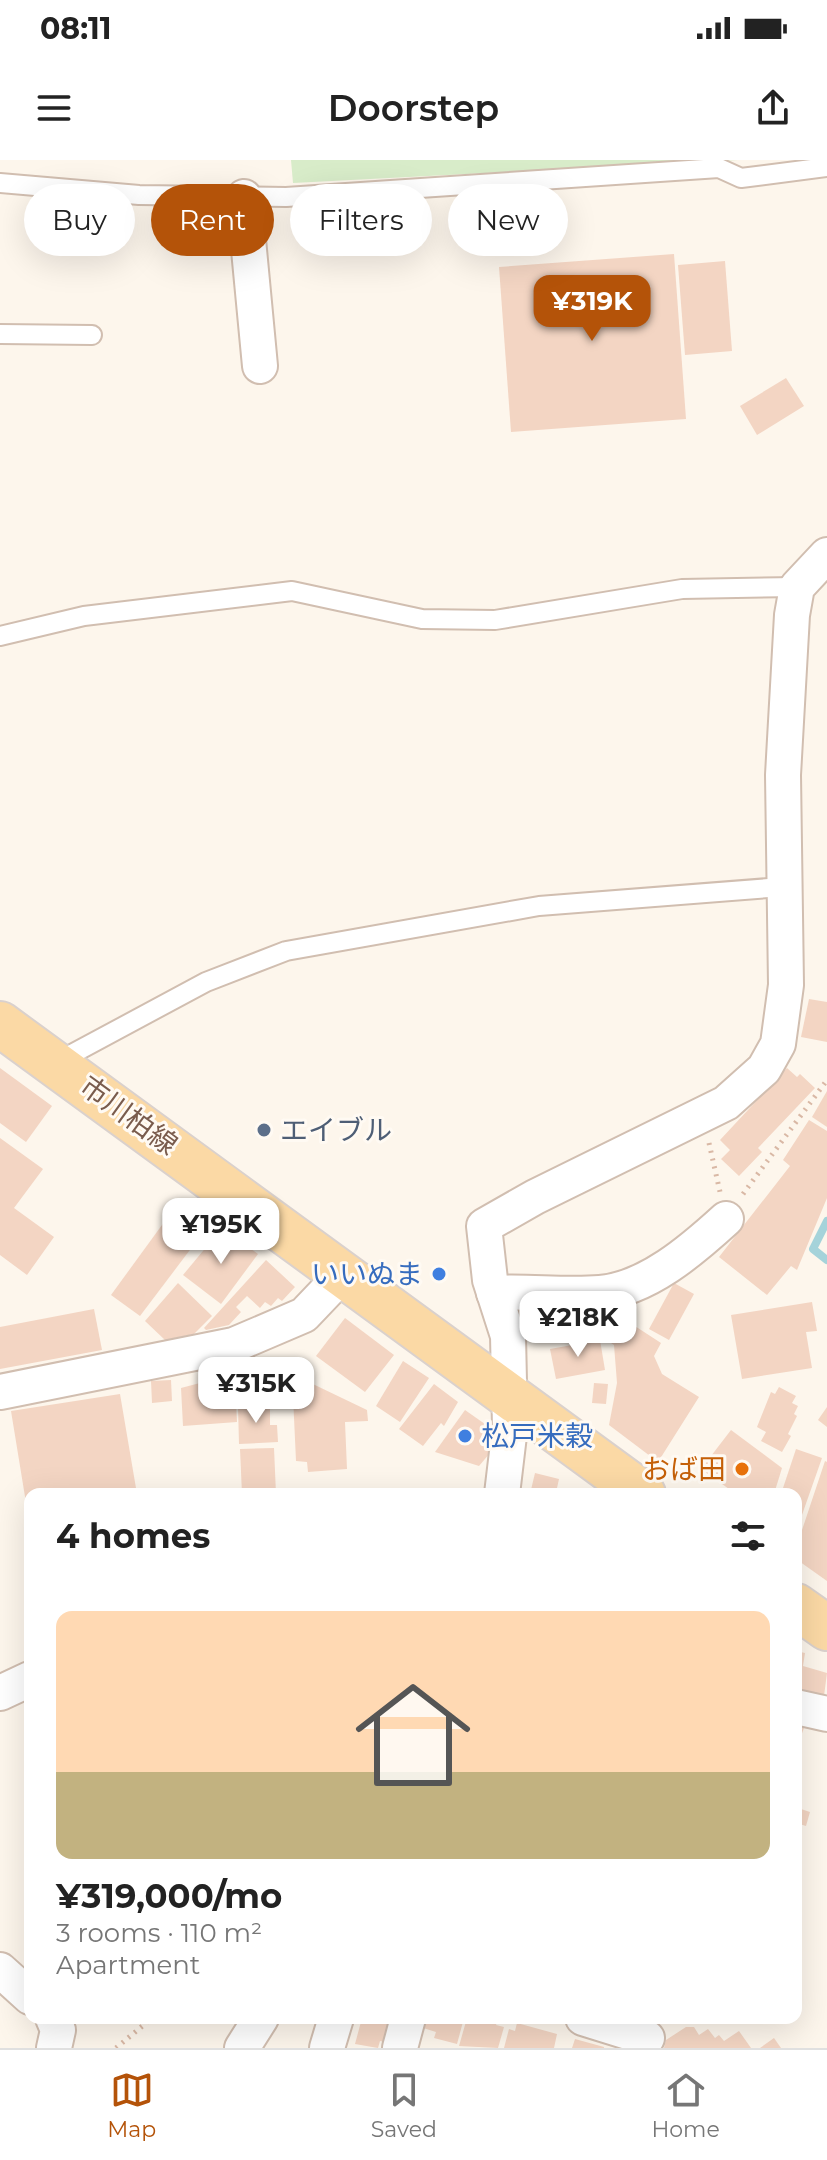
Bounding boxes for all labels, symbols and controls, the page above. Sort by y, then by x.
text: 08:11 [40,10,112,47]
icon: menu [32,86,76,130]
text: Doorstep [328,86,499,130]
icon: share [751,86,795,130]
chip: Buy [24,184,135,256]
chip: Rent [151,184,274,256]
chip: Filters [290,184,432,256]
chip: New [448,184,568,256]
pin: ¥319K [536,275,648,343]
text: ¥319K [552,285,632,317]
street label: 市川柏線 [74,1068,184,1162]
place label: エイブル [280,1113,392,1147]
marker: エイブル [255,1121,273,1139]
pin: ¥195K [165,1198,277,1266]
text: ¥195K [180,1208,262,1240]
place label: いいぬま [311,1257,423,1291]
marker: いいぬま [430,1265,448,1283]
pin: ¥218K [522,1291,634,1359]
text: ¥218K [537,1301,619,1333]
pin: ¥315K [200,1357,312,1425]
text: ¥315K [216,1367,296,1399]
place label: 松戸米穀 [481,1419,593,1453]
marker: 松戸米穀 [456,1427,474,1445]
place label: おば田 [642,1452,726,1486]
marker: おば田 [733,1460,751,1478]
icon: filters [726,1514,770,1558]
text: 4 homes [56,1515,210,1557]
icon: home [341,1663,485,1807]
text: ¥319,000/mo [56,1875,282,1917]
text: 3 rooms · 110 m² [56,1917,262,1949]
text: Apartment [56,1949,200,1981]
tab: Map [107,2068,156,2143]
tab: Saved [371,2068,437,2143]
tab: Home [651,2068,720,2143]

